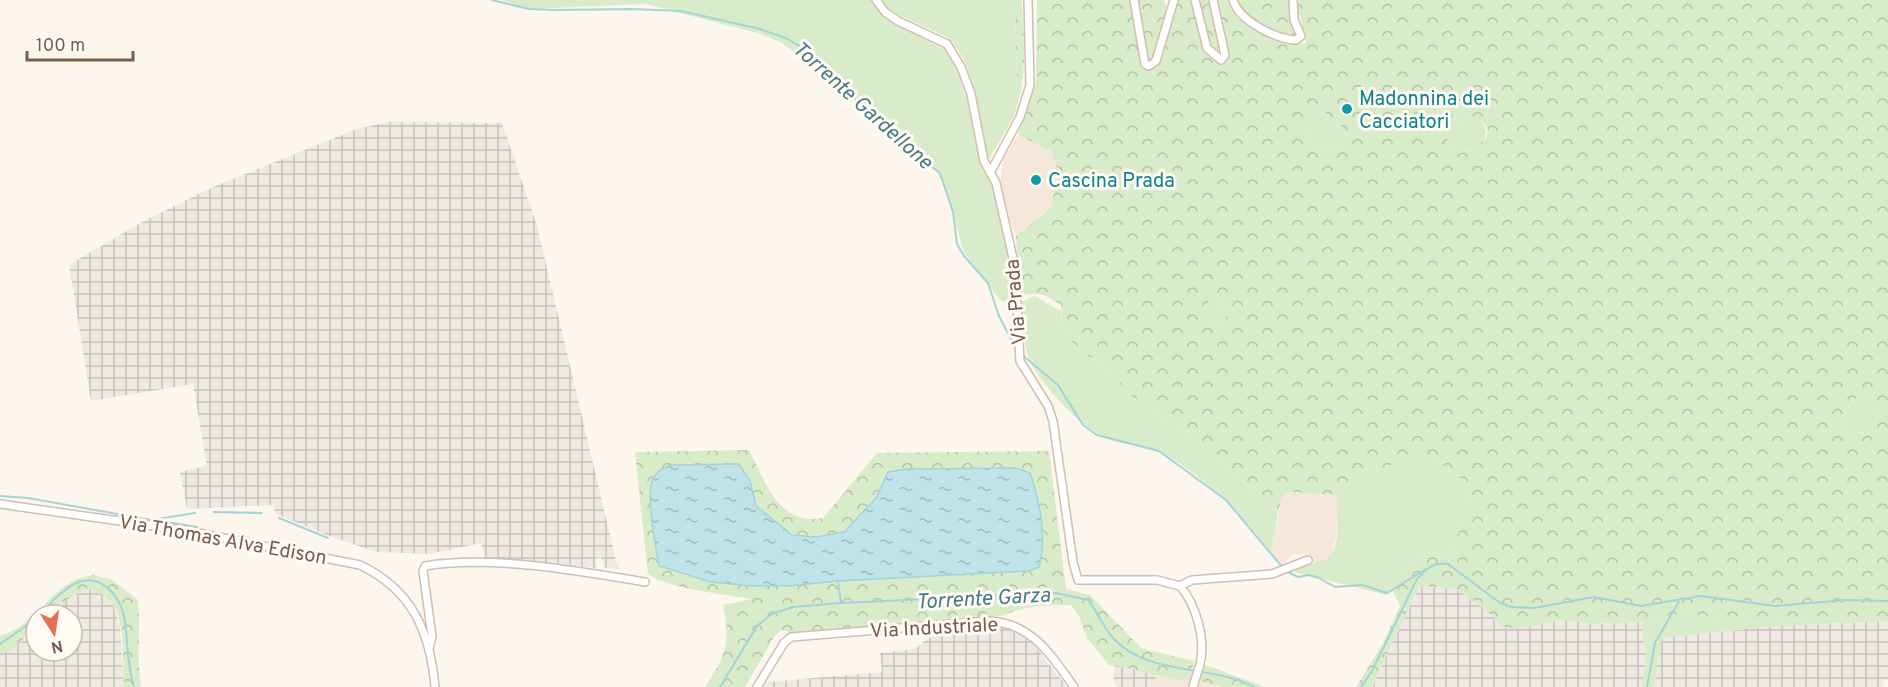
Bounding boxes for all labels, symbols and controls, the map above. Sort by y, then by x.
scale bar [27,24,134,62]
text: 100 m [36,35,85,58]
water label: Torrente Gardellone [786,36,939,177]
place label: Madonnina dei Cacciatori [1359,87,1489,136]
marker: Madonnina dei Cacciatori [1340,102,1354,116]
place label: Cascina Prada [1048,169,1175,195]
marker: Cascina Prada [1029,173,1043,187]
street label: Via Prada [1000,258,1034,346]
street label: Via Thomas Alva Edison [117,510,329,572]
water label: Torrente Garza [915,582,1051,617]
north arrow [24,603,84,663]
street label: Via Industriale [869,613,999,645]
text: N [49,635,64,657]

